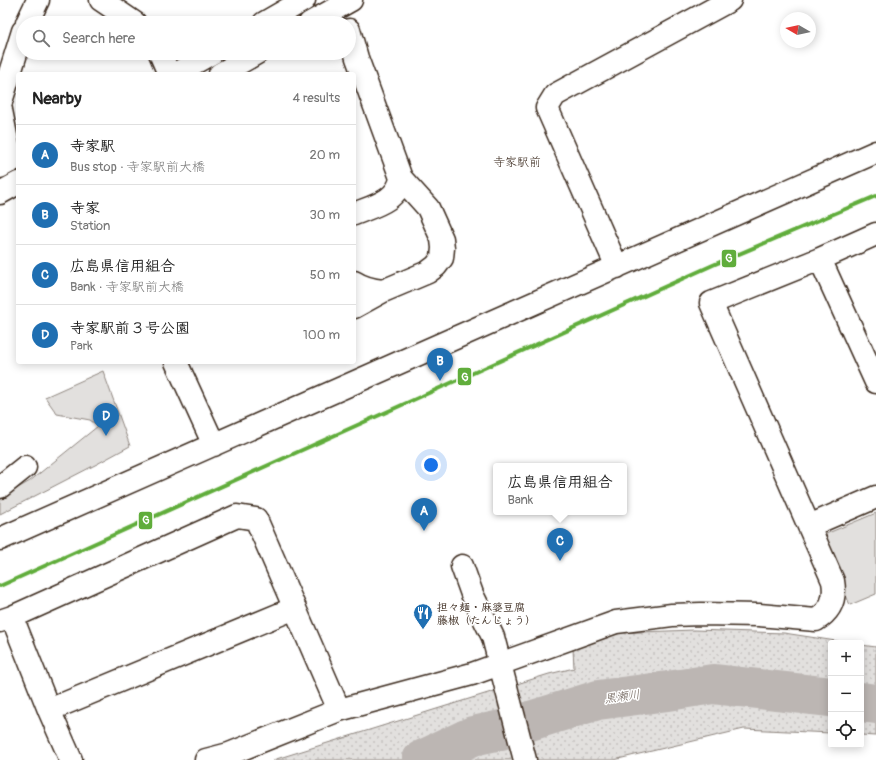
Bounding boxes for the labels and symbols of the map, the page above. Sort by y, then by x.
north arrow [780,12,816,48]
district label: 寺家駅前 [493,155,541,170]
line badge: G [721,249,737,268]
text: G [725,252,733,265]
pin: B [427,348,453,381]
line badge: G [457,367,472,386]
text: G [461,371,469,384]
pin: D [93,403,119,436]
your location [421,455,441,475]
pin: A [411,498,437,531]
line badge: G [138,511,153,530]
text: G [142,514,150,527]
pin: C [547,528,573,561]
place label: 担々麺・麻婆豆腐 藤椒（たんじょう） [437,601,536,627]
restaurant icon: 担々麺・麻婆豆腐 藤椒（たんじょう） [412,602,434,630]
water label: 黒瀬川 [603,687,641,707]

